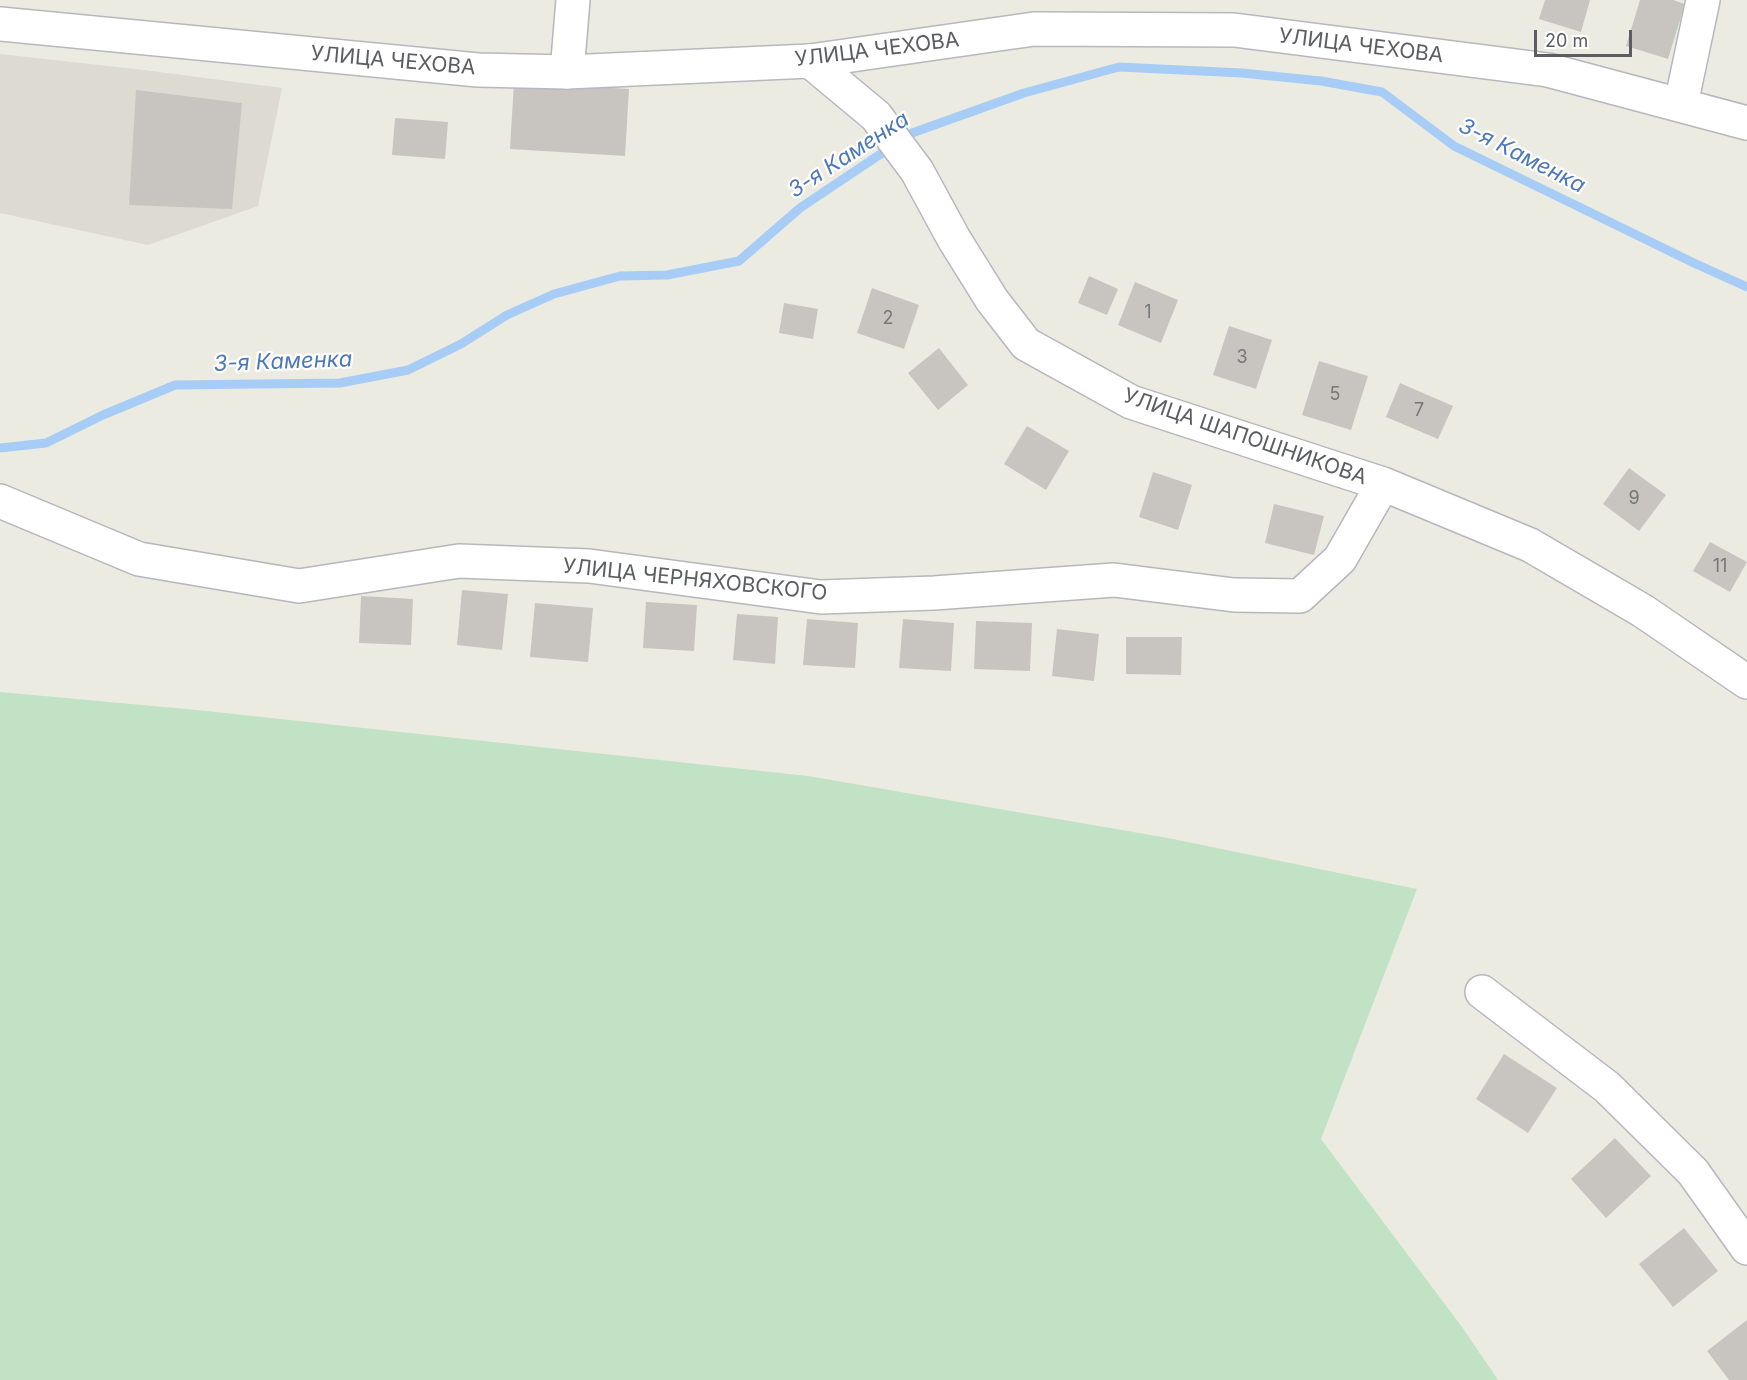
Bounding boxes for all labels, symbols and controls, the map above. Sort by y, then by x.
scale bar [1537,18,1634,56]
street label: УЛИЦА ЧЕХОВА [1277,23,1445,69]
street label: УЛИЦА ЧЕХОВА [793,27,961,73]
text: 20 m [1545,30,1588,51]
street label: УЛИЦА ЧЕХОВА [309,41,477,81]
water label: 3-я Каменка [784,106,914,204]
water label: 3-я Каменка [1454,113,1590,199]
house number: 1 [1144,302,1152,324]
house number: 2 [883,308,893,330]
water label: 3-я Каменка [213,346,353,378]
house number: 3 [1236,347,1248,369]
street label: УЛИЦА ШАПОШНИКОВА [1120,383,1370,491]
house number: 5 [1330,384,1340,406]
house number: 7 [1414,400,1424,422]
house number: 9 [1628,488,1640,510]
street label: УЛИЦА ЧЕРНЯХОВСКОГО [561,554,829,606]
house number: 11 [1713,556,1727,578]

